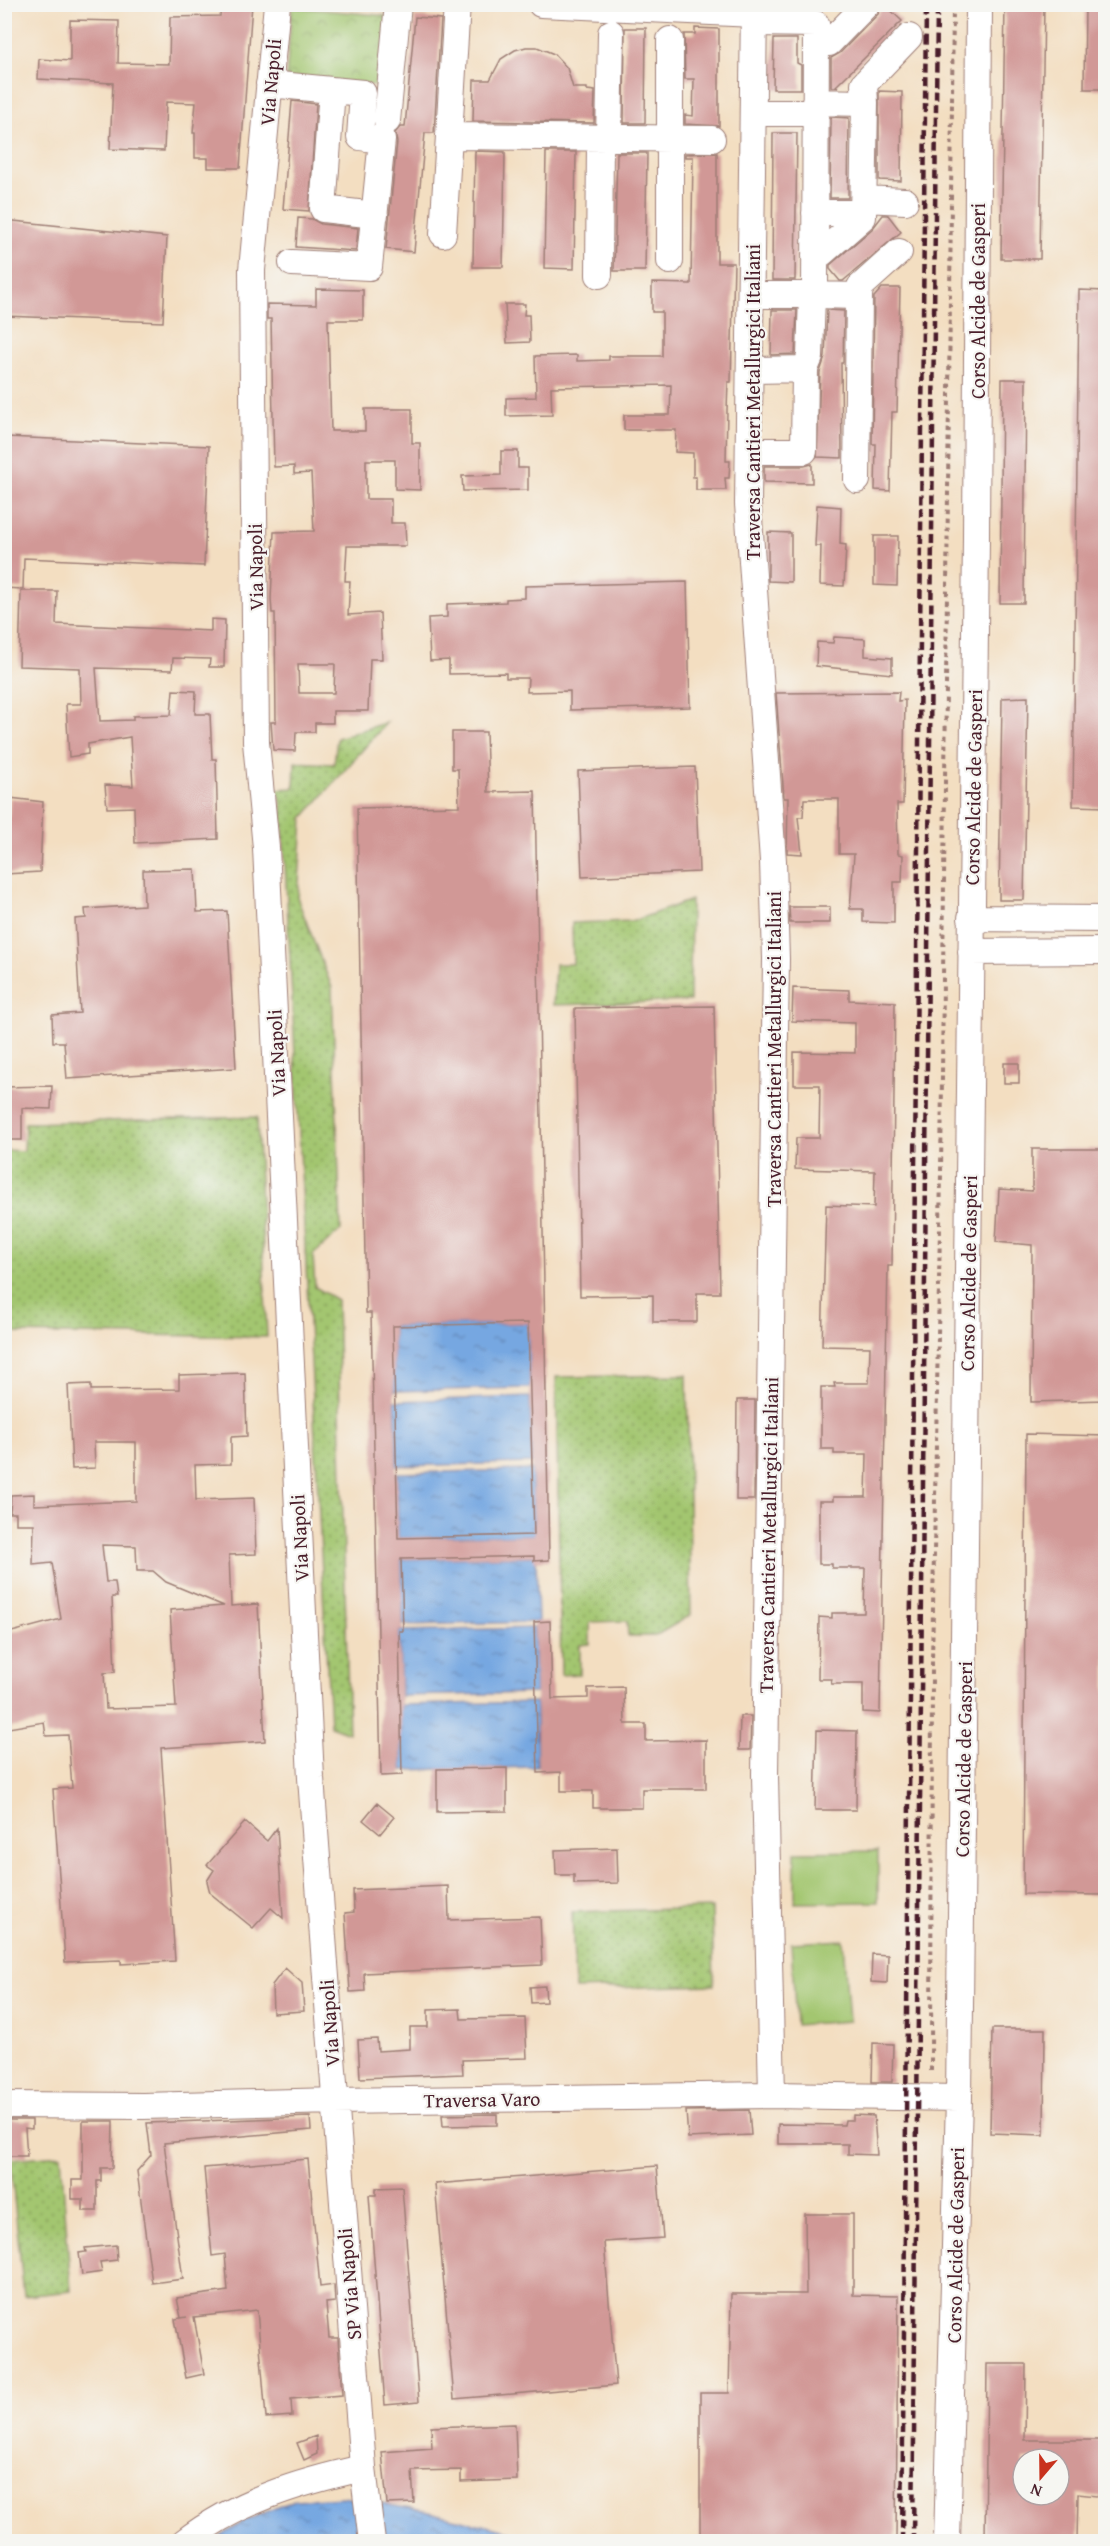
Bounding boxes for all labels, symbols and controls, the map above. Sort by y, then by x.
street label: Via Napoli [252,37,288,127]
street label: Corso Alcide de Gasperi [963,203,992,399]
street label: Traversa Cantieri Metallurgici Italiani [738,243,767,560]
street label: Via Napoli [240,523,270,611]
street label: Corso Alcide de Gasperi [957,688,989,885]
street label: Traversa Cantieri Metallurgici Italiani [759,890,788,1207]
street label: Via Napoli [259,1008,293,1097]
street label: Corso Alcide de Gasperi [952,1174,984,1371]
street label: Traversa Cantieri Metallurgici Italiani [751,1376,785,1693]
street label: Via Napoli [282,1493,316,1582]
street label: Corso Alcide de Gasperi [947,1660,979,1857]
street label: Via Napoli [311,1978,347,2068]
street label: Traversa Varo [423,2083,541,2115]
street label: Corso Alcide de Gasperi [939,2146,971,2343]
street label: SP Via Napoli [330,2226,368,2341]
north arrow [1011,2447,1071,2507]
text: N [1026,2478,1045,2504]

